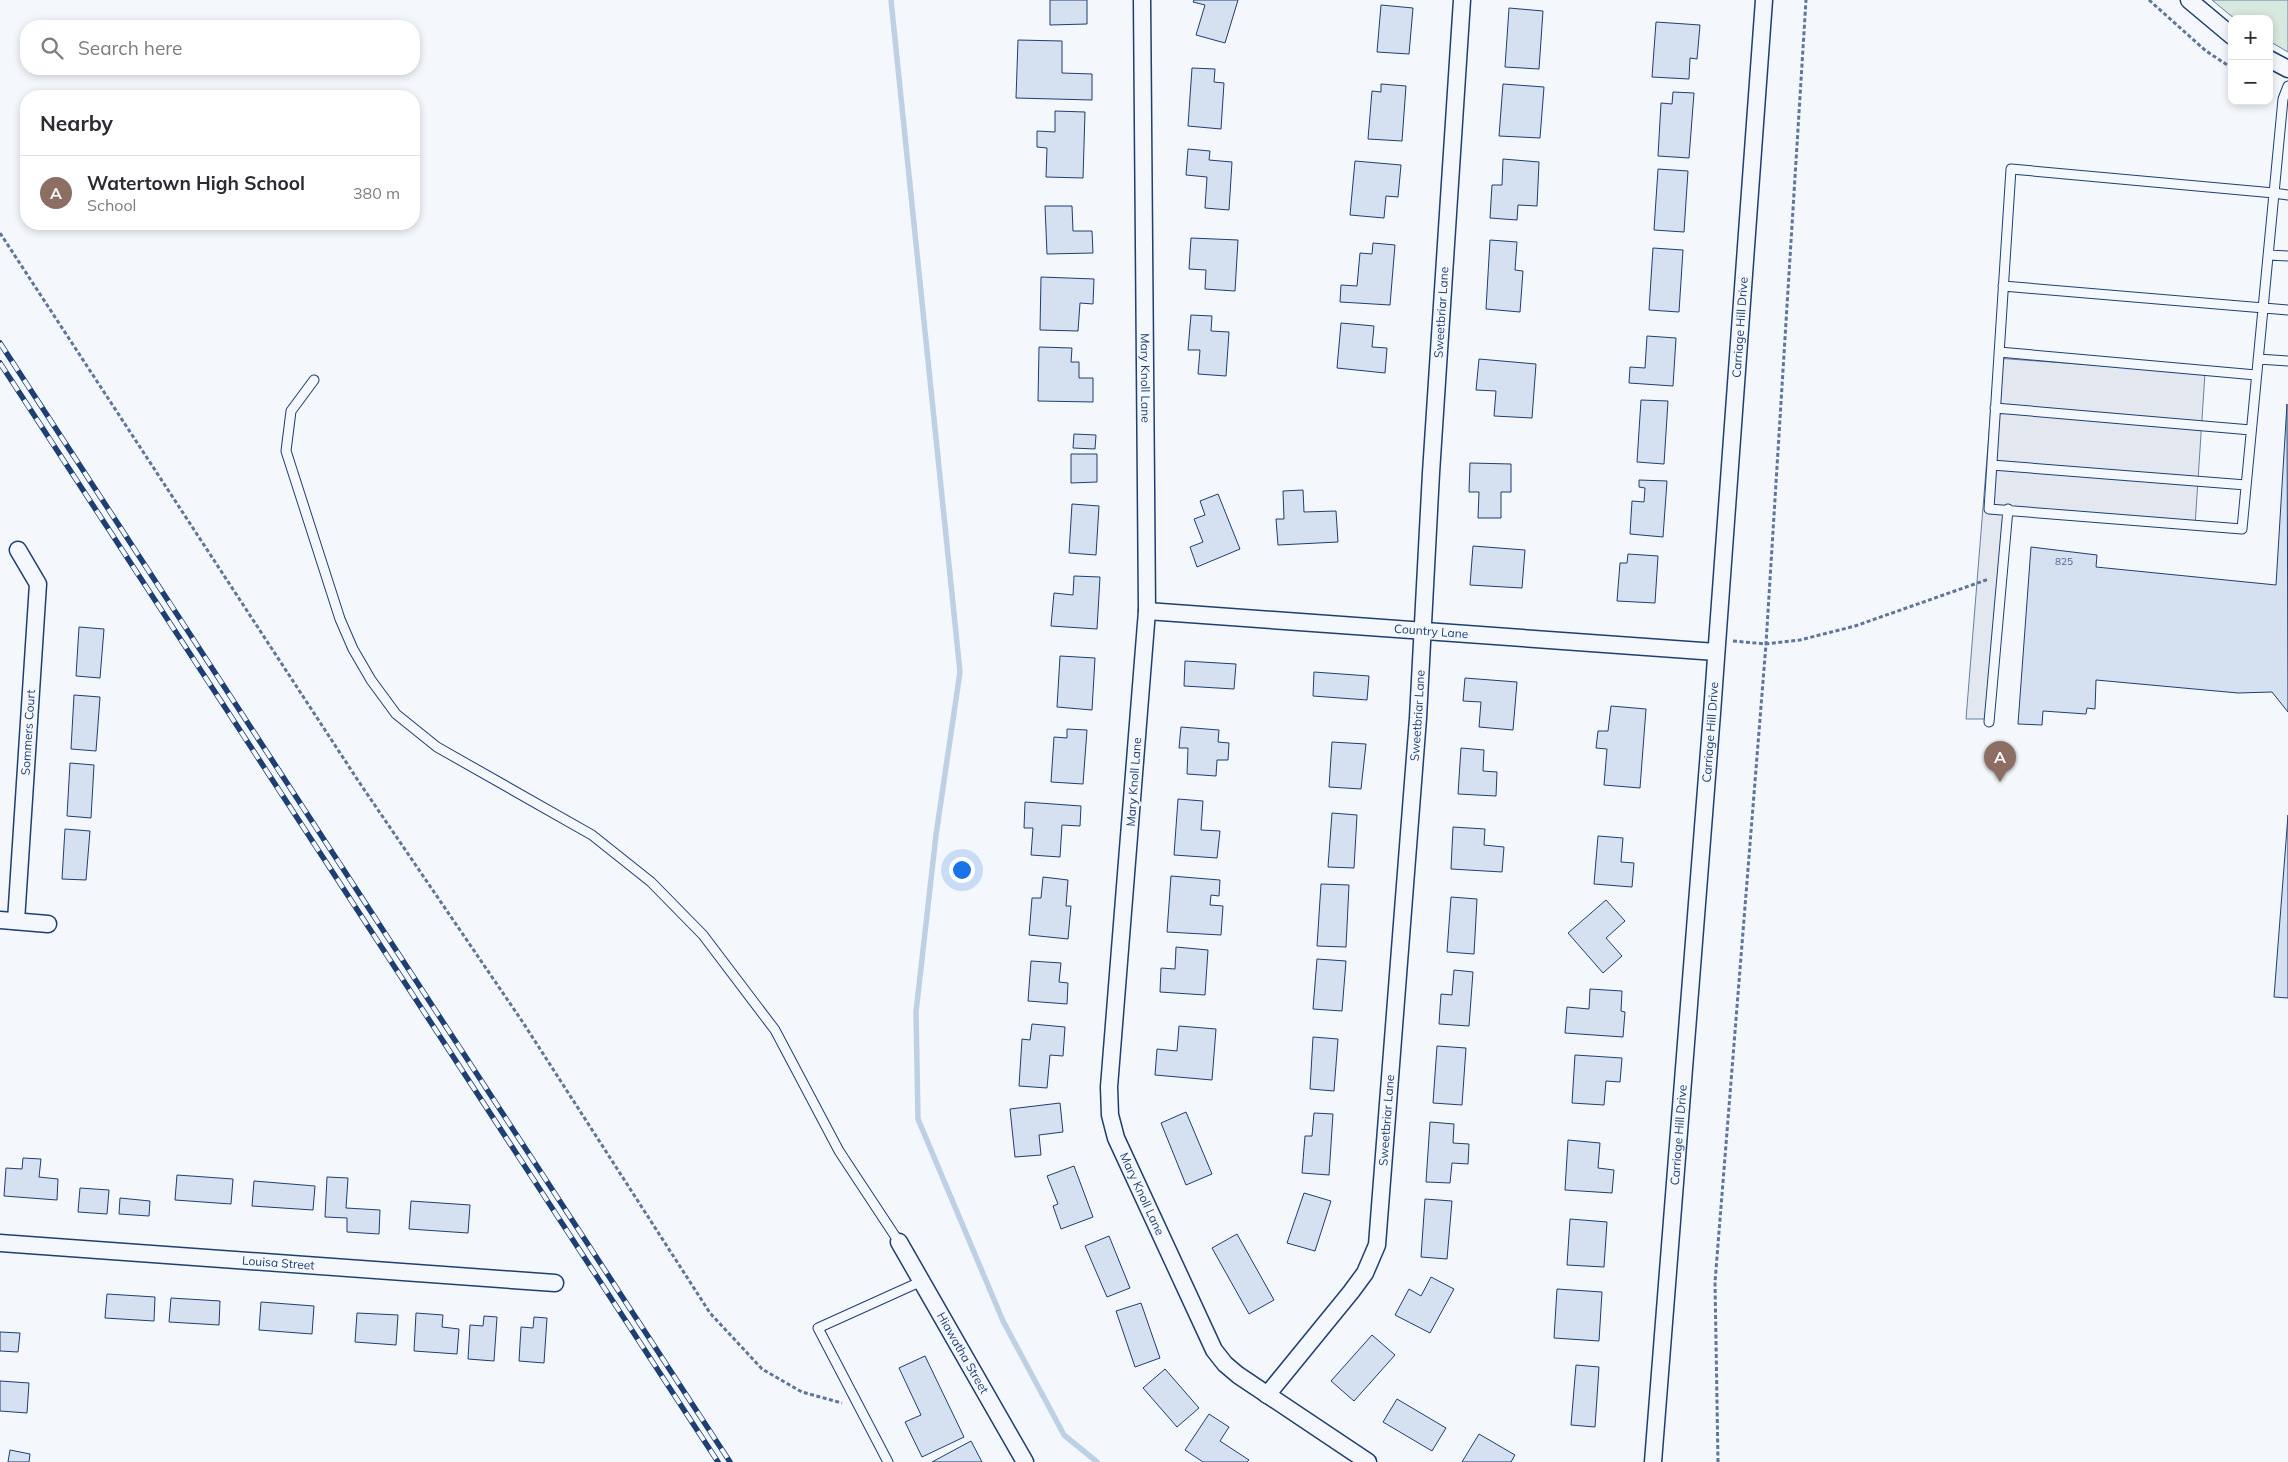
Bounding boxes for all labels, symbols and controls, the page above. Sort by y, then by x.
map controls [2228,15,2273,105]
button: + [2228,15,2273,60]
search box [20,20,420,75]
icon: search [38,34,66,62]
text: Search here [78,36,182,60]
button: − [2228,60,2273,105]
text: Nearby [40,110,113,136]
text: Watertown High School [87,171,305,195]
text: A [50,183,62,203]
text: 380 m [353,183,400,203]
text: School [87,195,136,215]
street label: Sweetbriar Lane [1431,266,1452,358]
street label: Carriage Hill Drive [1728,276,1751,378]
street label: Mary Knoll Lane [1138,333,1153,423]
house number: 825 [2055,555,2073,568]
street label: Country Lane [1394,621,1469,641]
street label: Sweetbriar Lane [1407,669,1428,762]
street label: Carriage Hill Drive [1699,681,1721,783]
street label: Sommers Court [18,689,38,776]
street label: Mary Knoll Lane [1123,737,1144,827]
pin: A [1984,741,2016,782]
your location [949,857,975,883]
street label: Sweetbriar Lane [1375,1074,1397,1166]
street label: Carriage Hill Drive [1667,1084,1690,1186]
street label: Mary Knoll Lane [1117,1150,1168,1238]
street label: Louisa Street [242,1252,315,1273]
street label: Hiawatha Street [934,1309,992,1396]

